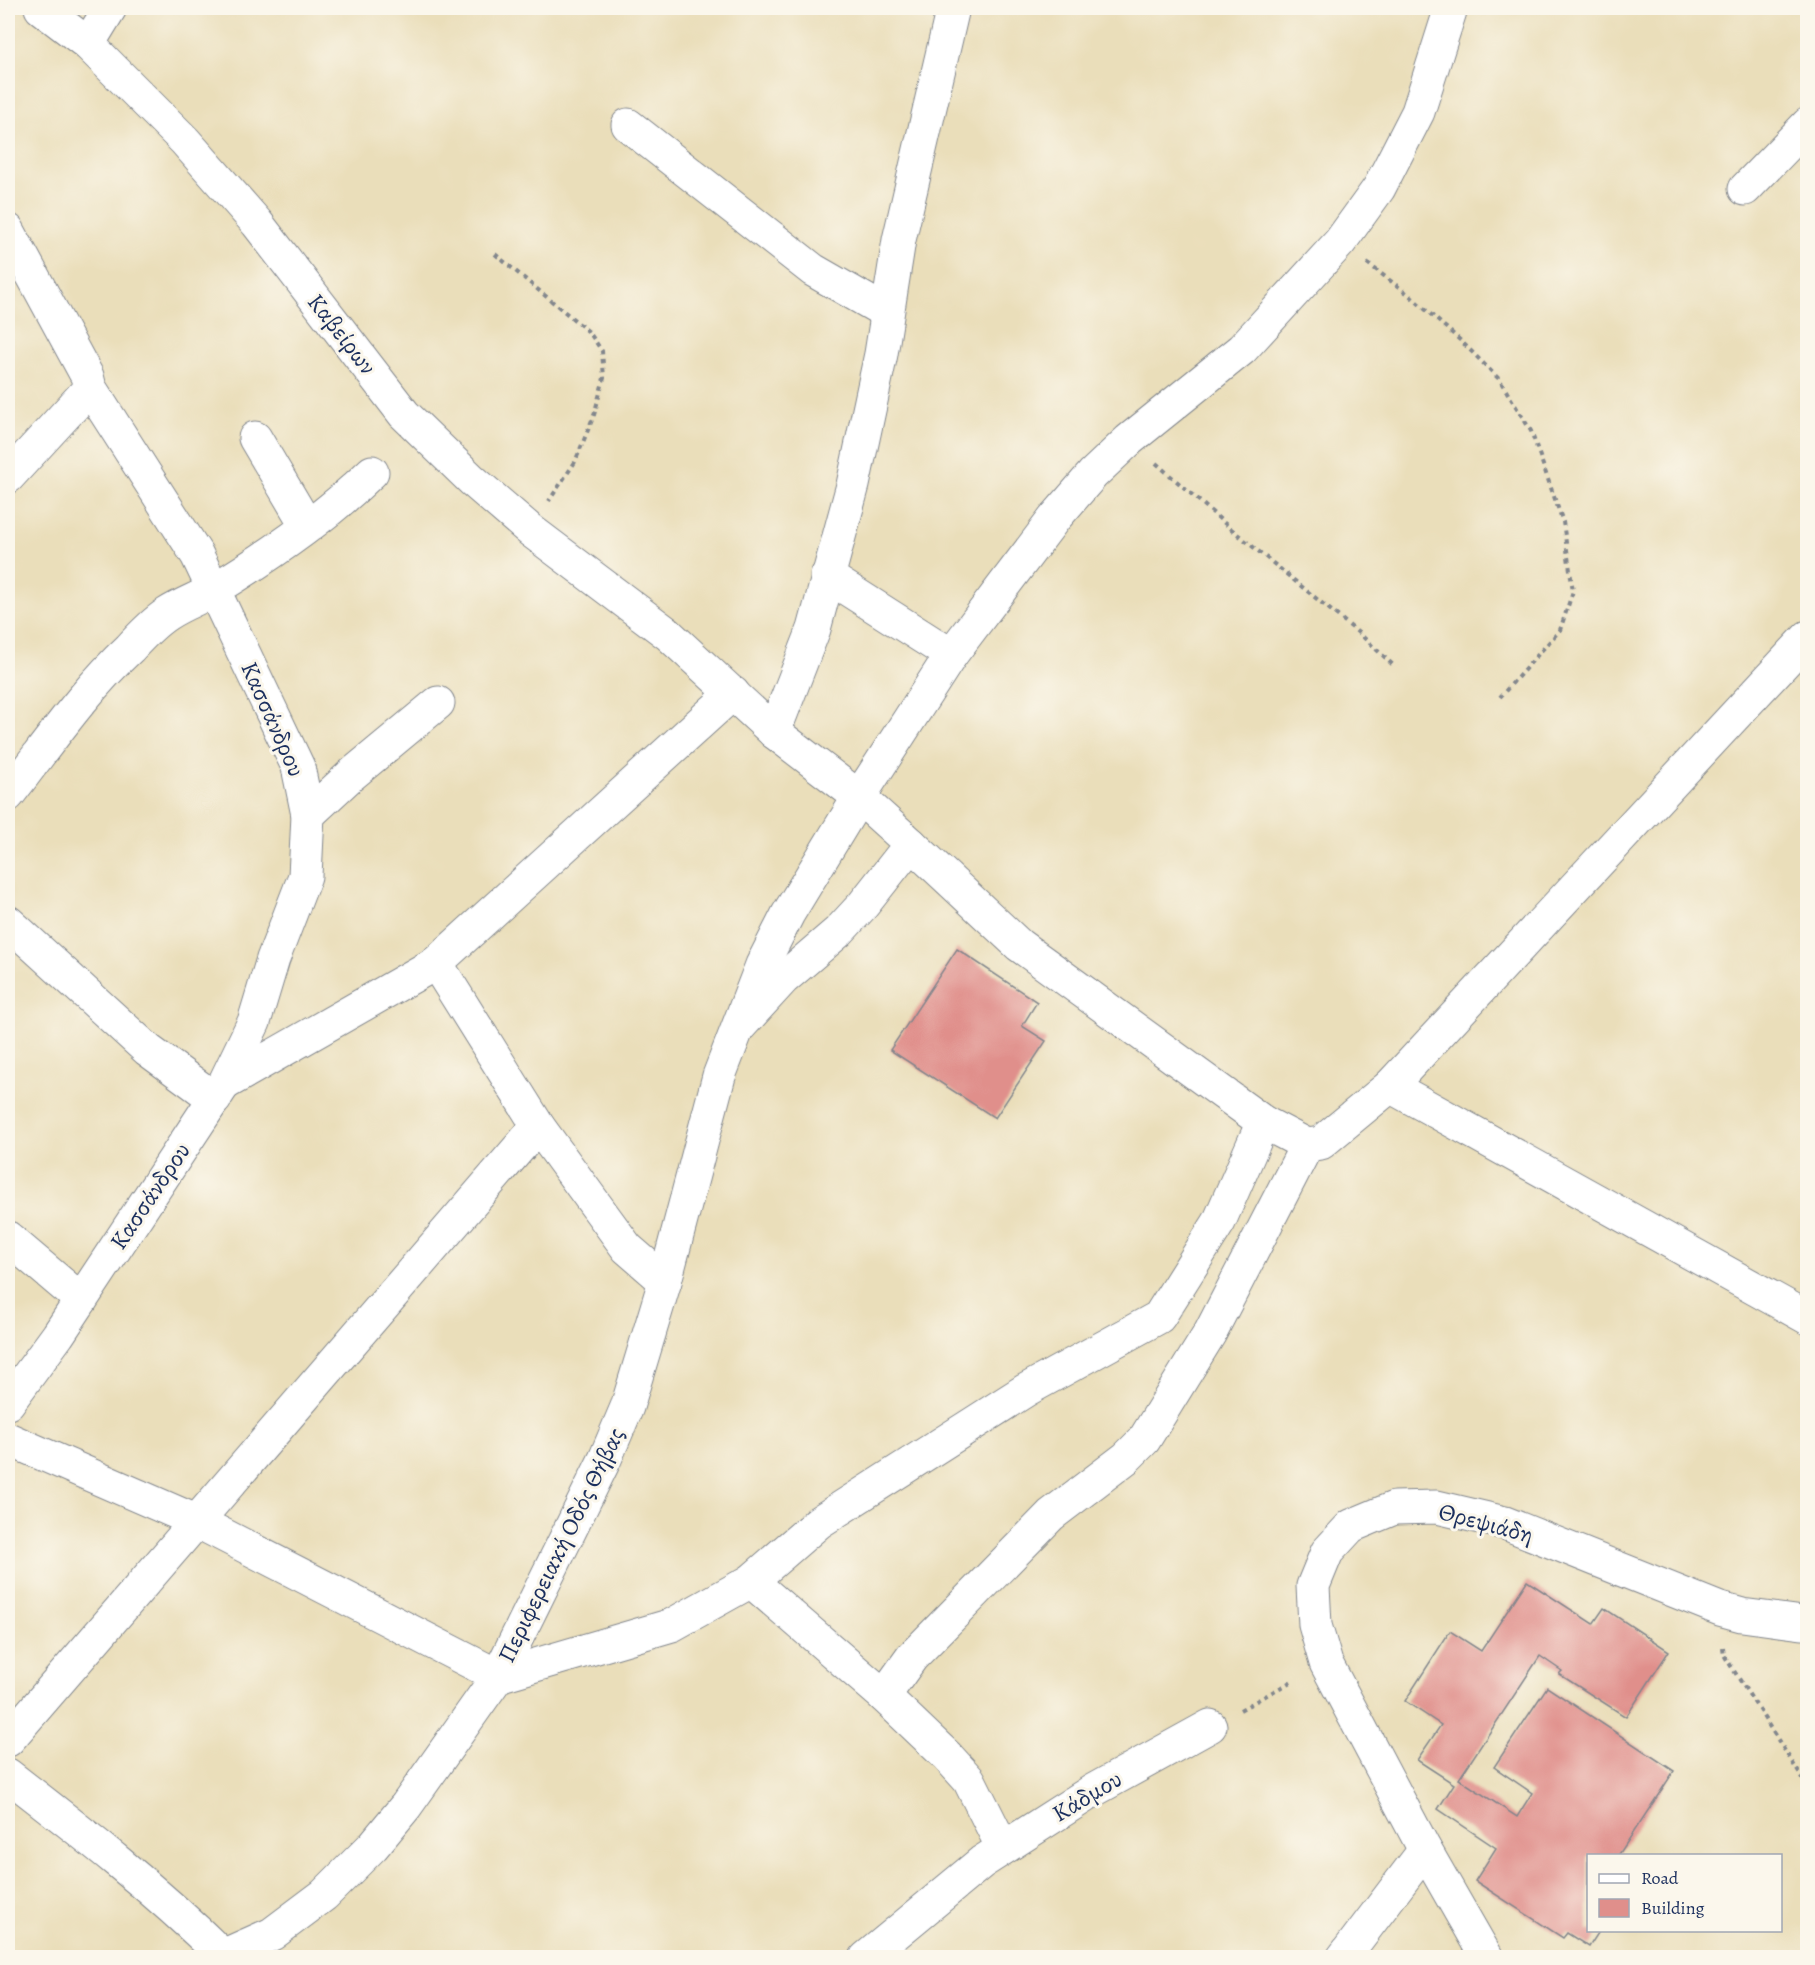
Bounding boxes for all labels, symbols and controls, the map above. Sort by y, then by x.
street label: Καβείρων [300,287,384,381]
street label: Κασσάνδρου [233,656,313,782]
street label: Κασσάνδρου [102,1136,198,1256]
street label: Περιφερειακή Οδός Θήβας [490,1422,632,1668]
street label: Θρεψιάδη [1435,1495,1537,1551]
street label: Κάδμου [1046,1763,1128,1829]
legend [1587,1854,1782,1932]
text: Road [1641,1866,1679,1890]
text: Building [1641,1896,1705,1920]

